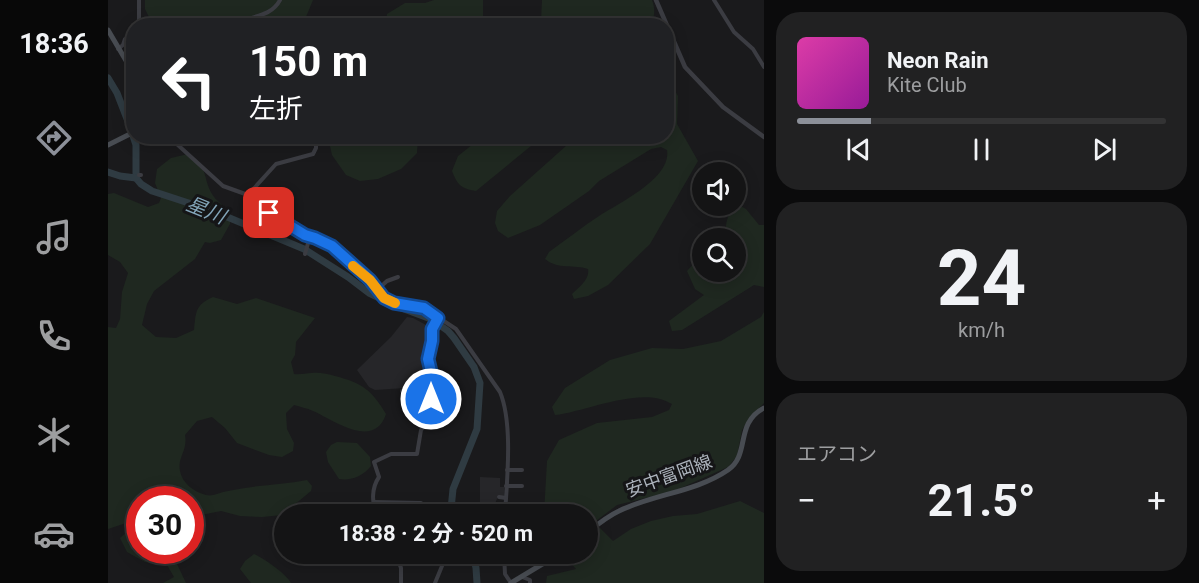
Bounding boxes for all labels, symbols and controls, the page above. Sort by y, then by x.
text: 18:36 [19,28,89,60]
text: 150 m [249,37,368,86]
icon: left [150,42,228,120]
text: Neon Rain [887,48,989,73]
text: Kite Club [887,73,967,97]
text: 左折 [249,93,303,125]
icon: directions [33,117,75,159]
icon: previous [842,133,875,166]
icon: pause [965,133,998,166]
icon: next [1088,133,1121,166]
map controls [692,162,746,282]
button: sound [692,162,746,216]
pin [243,187,294,238]
water label: 星川 [183,191,231,229]
icon: arrive [252,196,285,229]
icon: music [33,216,75,258]
button: search [692,228,746,282]
text: 24 [937,233,1026,324]
icon: phone [33,315,75,357]
text: km/h [958,318,1005,342]
position arrow [399,367,463,431]
icon: climate [33,414,75,456]
text: エアコン [797,442,877,466]
street label: 安中富岡線 [623,450,715,501]
text: 21.5° [928,474,1036,527]
text: − [797,481,816,520]
text: + [1147,481,1166,520]
speed limit sign: 30 [126,486,204,564]
icon: car [33,513,75,555]
text: 18:38 · 2 分 · 520 m [339,521,533,546]

